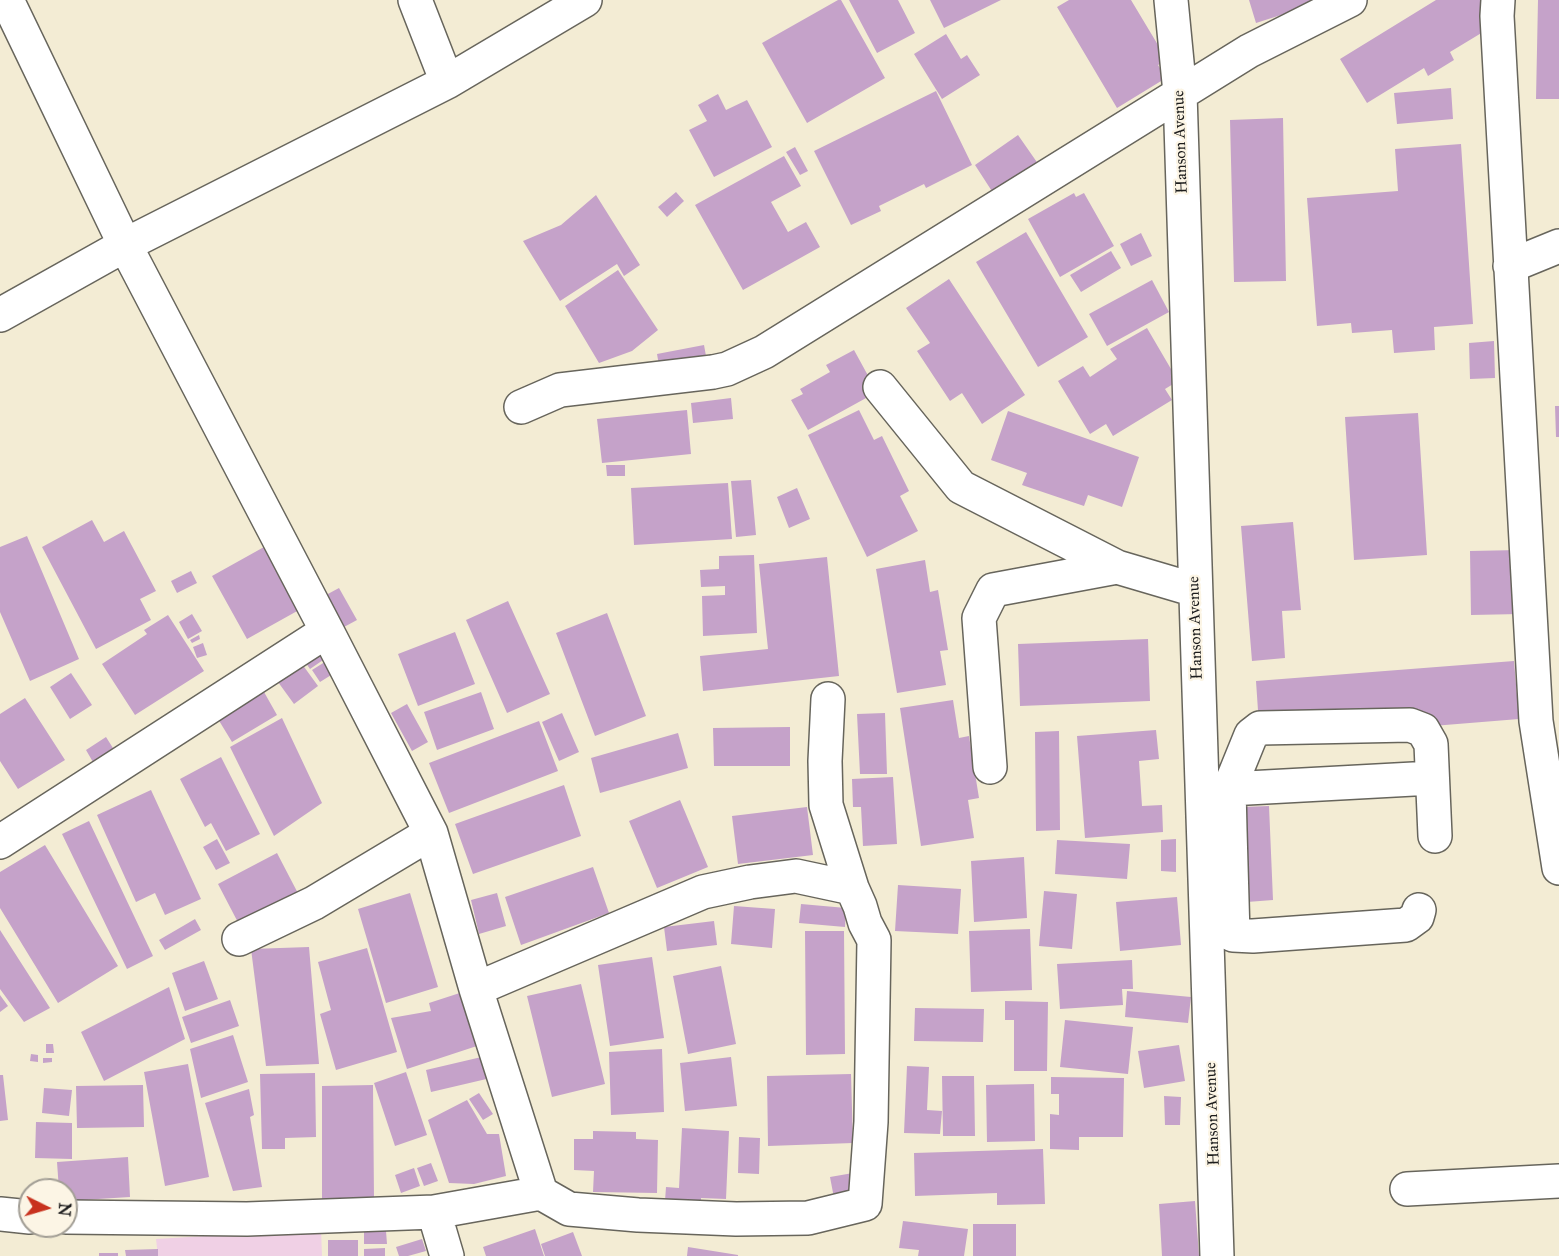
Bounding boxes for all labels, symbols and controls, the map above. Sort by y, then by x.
street label: Hanson Avenue [1170,90,1192,194]
street label: Hanson Avenue [1185,576,1207,680]
street label: Hanson Avenue [1202,1062,1224,1166]
north arrow [18,1178,78,1238]
text: N [54,1202,74,1217]

